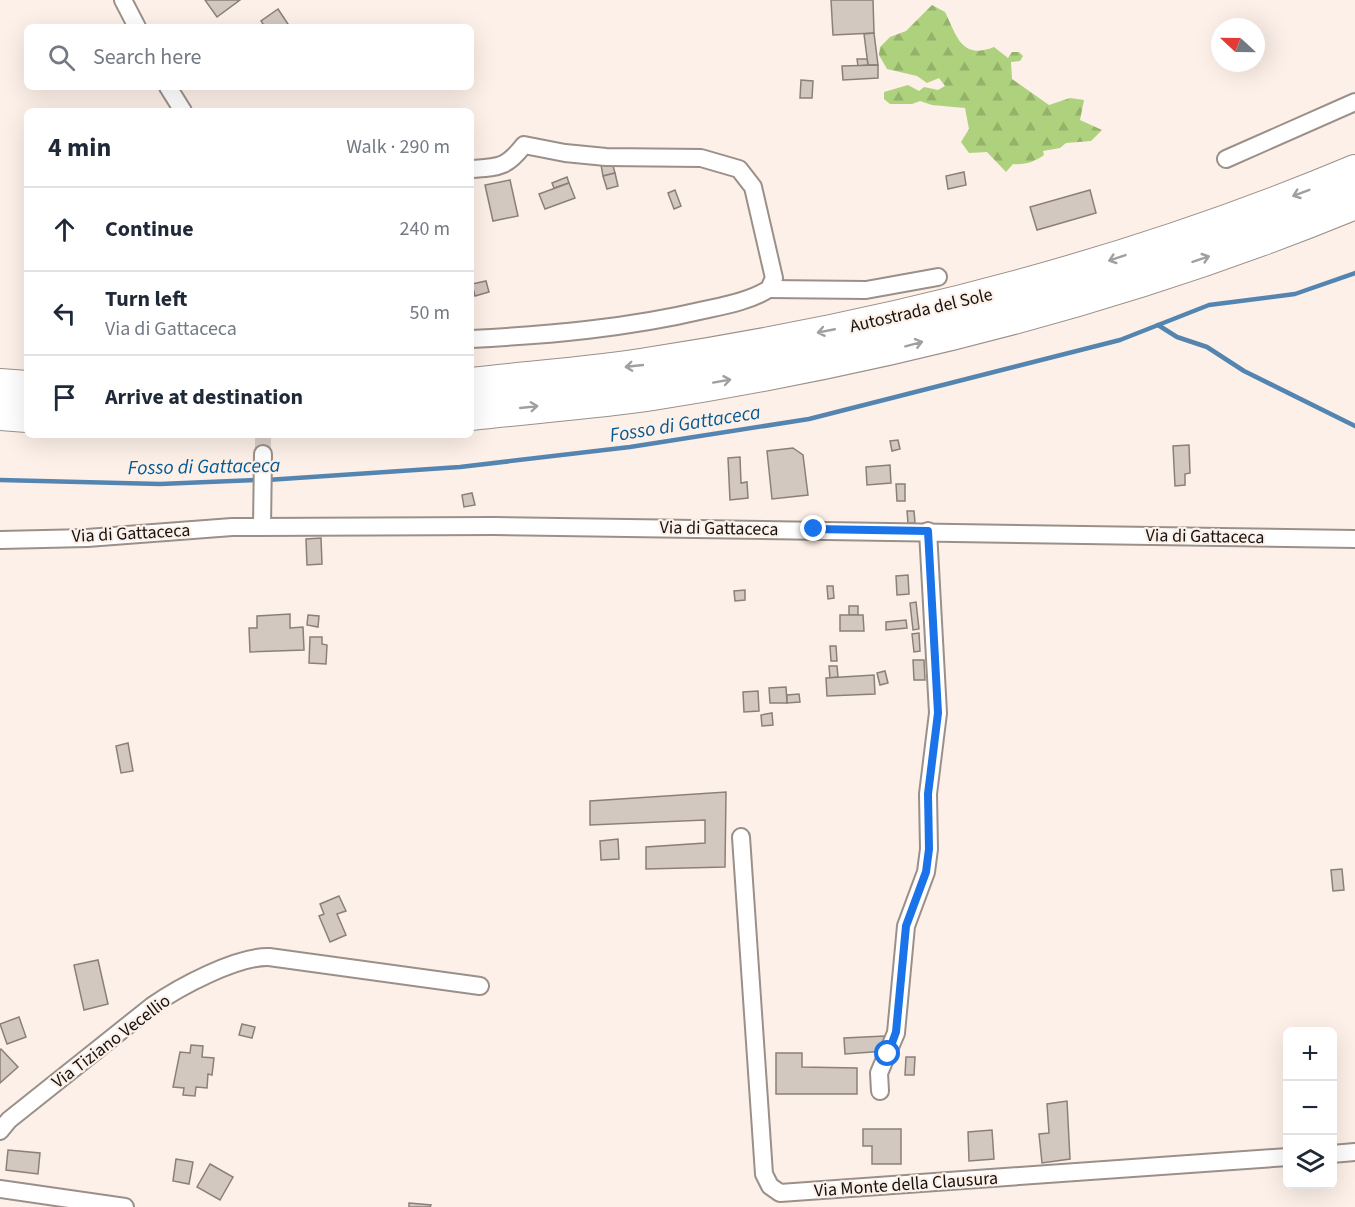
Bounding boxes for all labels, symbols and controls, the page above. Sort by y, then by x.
north arrow [1211,18,1265,72]
search box [24,24,474,90]
icon: search [45,41,78,74]
text: Search here [93,41,201,73]
text: 4 min [48,129,111,166]
text: Walk · 290 m [346,133,450,161]
one-way arrow [1292,189,1311,200]
icon: ahead [48,213,81,246]
text: Continue [105,213,194,245]
text: 240 m [400,215,450,243]
one-way arrow [1108,253,1127,264]
one-way arrow [1191,253,1210,264]
street label: Autostrada del Sole [847,282,995,339]
text: Turn left [105,283,187,315]
icon: left [48,297,81,330]
text: 50 m [410,299,450,327]
text: Via di Gattaceca [105,315,237,343]
one-way arrow [817,326,837,337]
one-way arrow [904,338,923,350]
one-way arrow [625,360,645,371]
one-way arrow [712,375,732,386]
icon: arrive [48,381,81,414]
text: Arrive at destination [105,381,303,413]
water label: Fosso di Gattaceca [608,398,763,450]
one-way arrow [519,402,539,413]
water label: Fosso di Gattaceca [128,452,281,482]
street label: Via di Gattaceca [659,515,779,542]
route end [800,515,826,541]
street label: Via di Gattaceca [71,518,191,549]
street label: Via di Gattaceca [1145,523,1265,550]
street label: Via Tiziano Vecellio [47,988,176,1094]
map controls [1283,1027,1337,1189]
button: + [1283,1027,1337,1081]
route start [874,1040,900,1066]
button: − [1283,1081,1337,1135]
button: layers [1283,1135,1337,1189]
street label: Via Monte della Clausura [813,1166,999,1203]

